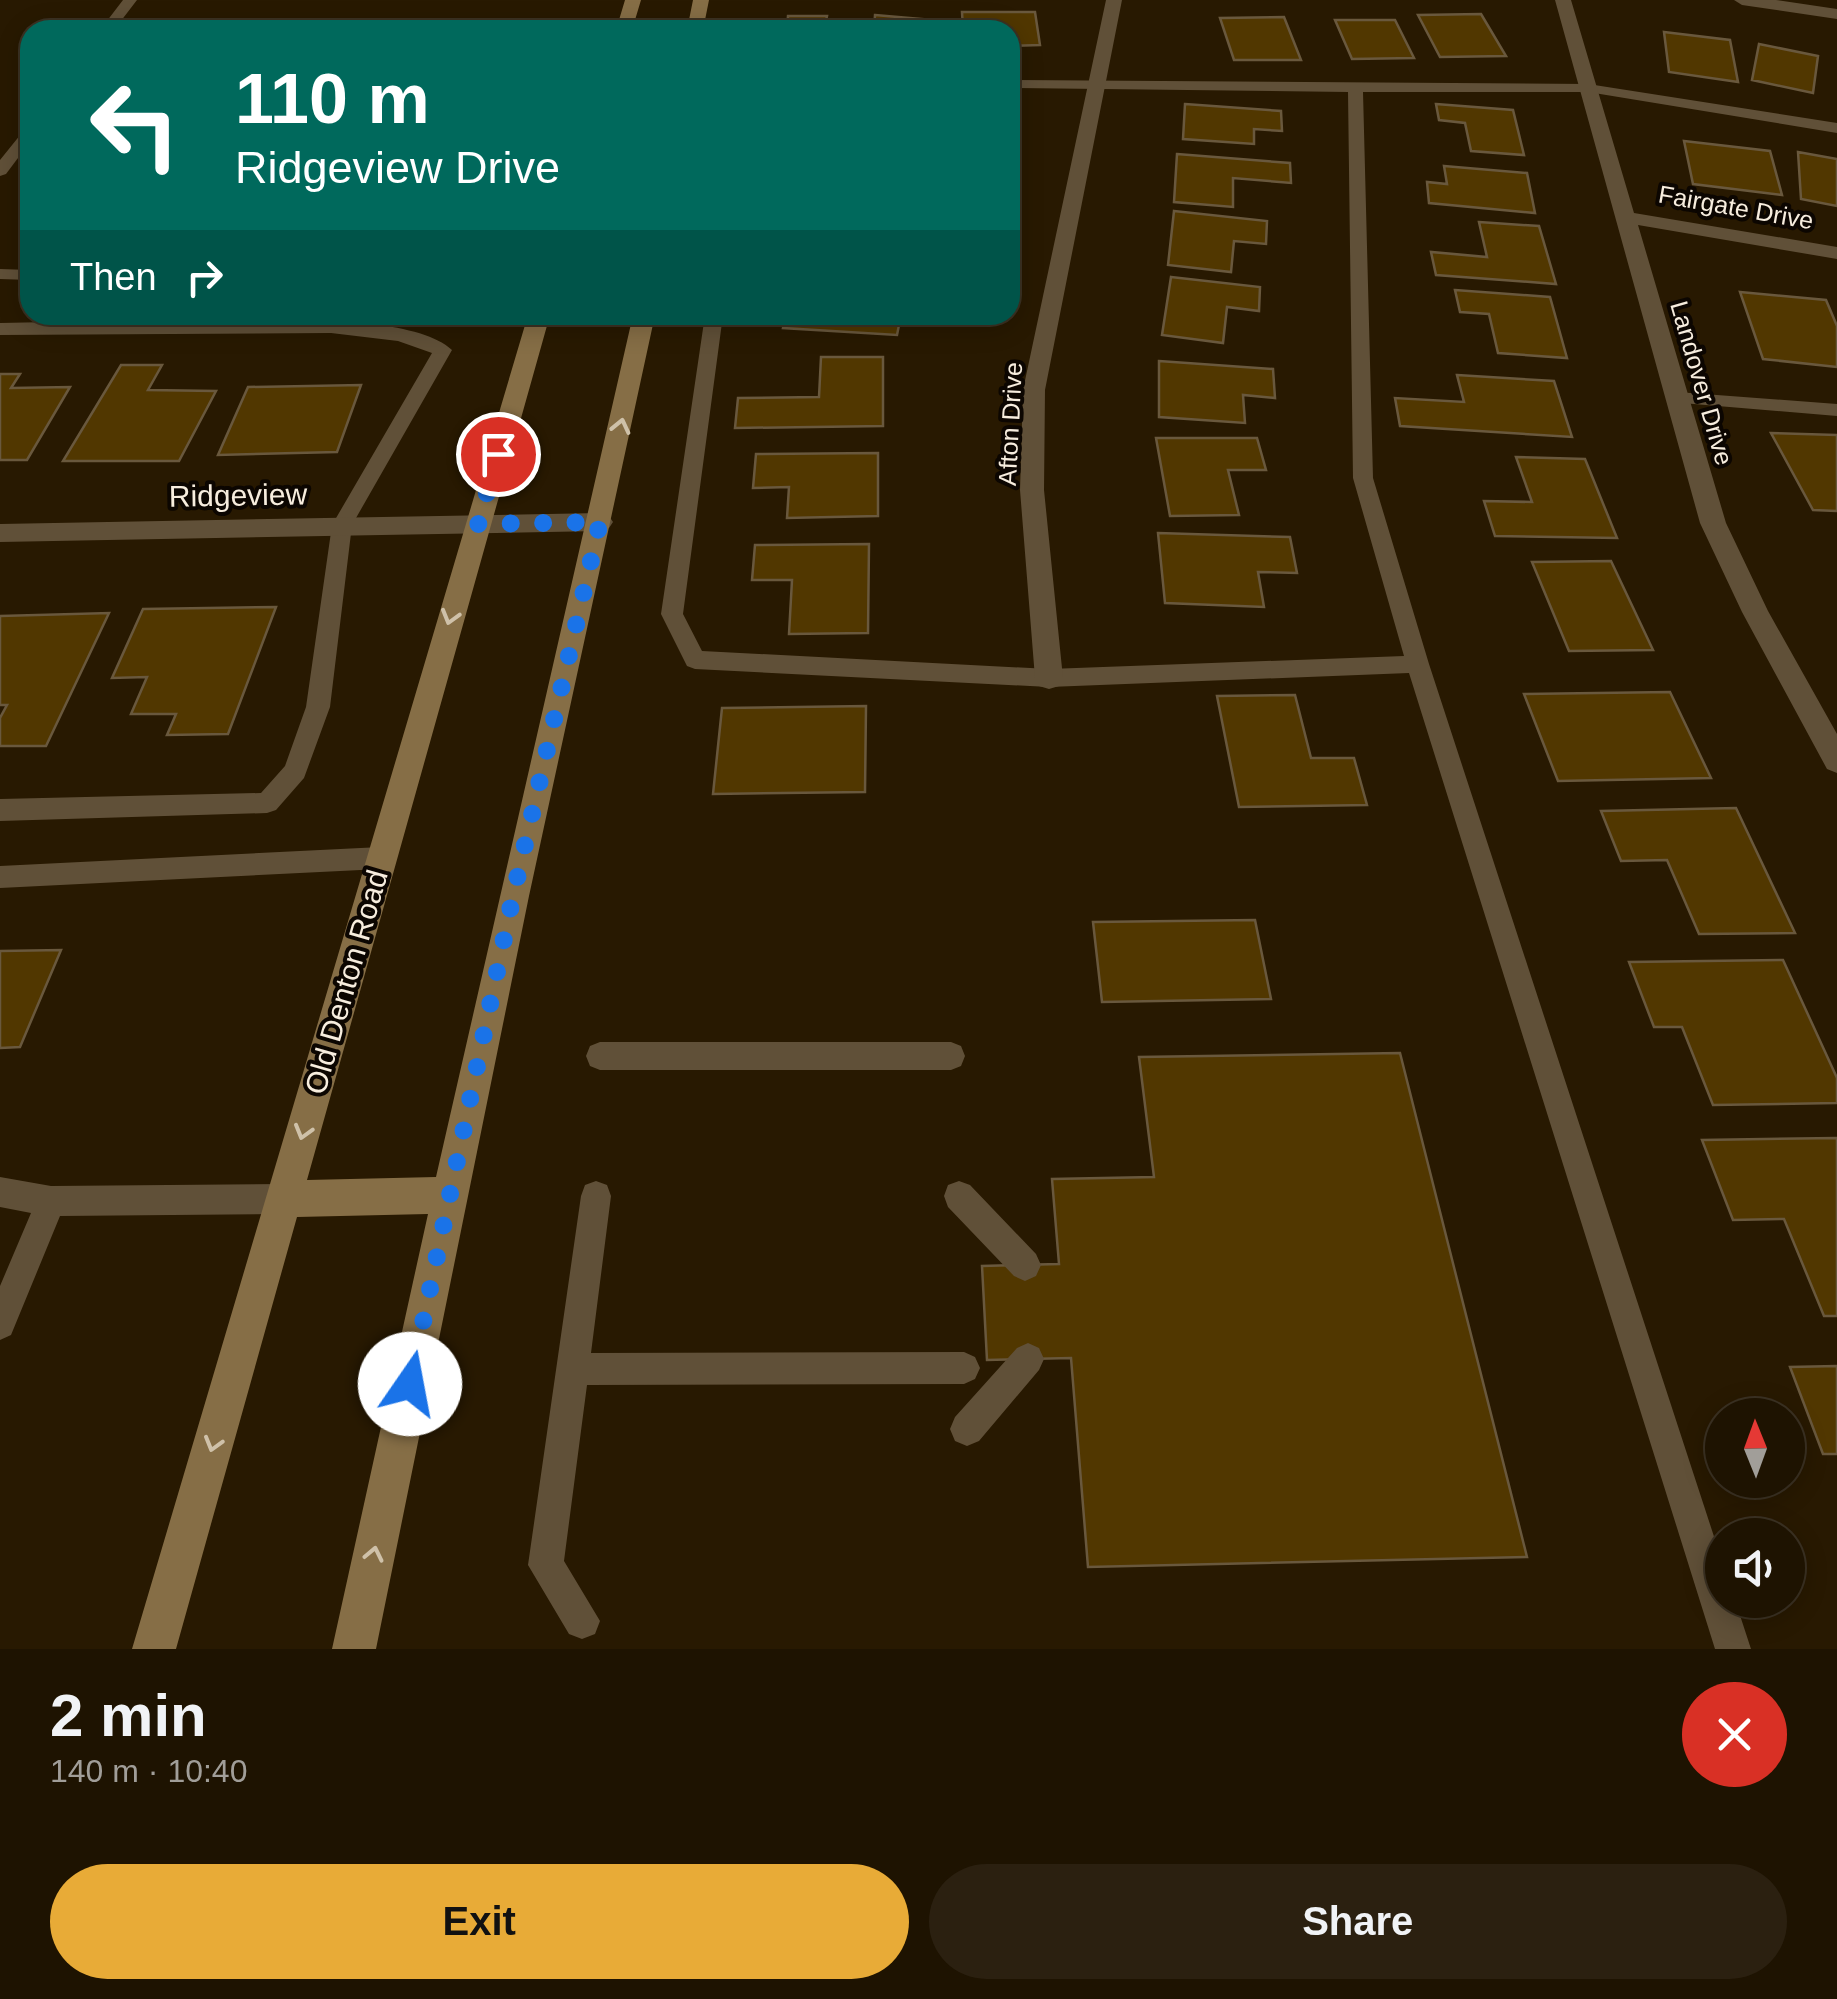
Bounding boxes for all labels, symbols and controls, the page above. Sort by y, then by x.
icon: left [70,60,200,190]
text: 110 m [235,60,430,138]
text: Ridgeview Drive [235,142,560,193]
street label: Fairgate Drive [1656,180,1816,234]
icon: right [177,250,232,305]
text: Then [70,256,157,298]
street label: Landover Drive [1665,298,1739,468]
street label: Afton Drive [993,362,1027,486]
pin [456,412,541,497]
one-way arrow [609,418,630,435]
icon: arrive [471,427,526,482]
street label: Ridgeview [169,477,308,513]
one-way arrow [441,608,462,626]
street label: Old Denton Road [298,866,394,1098]
one-way arrow [293,1122,314,1140]
position arrow [358,1332,462,1436]
north arrow [1705,1398,1805,1498]
map controls [1705,1398,1805,1618]
one-way arrow [204,1435,225,1452]
button: sound [1705,1518,1805,1618]
one-way arrow [363,1545,384,1562]
text: 2 min [50,1682,207,1749]
button: close [1682,1682,1787,1787]
text: 140 m · 10:40 [50,1753,247,1789]
button: Exit [50,1864,909,1979]
button: Share [929,1864,1787,1979]

